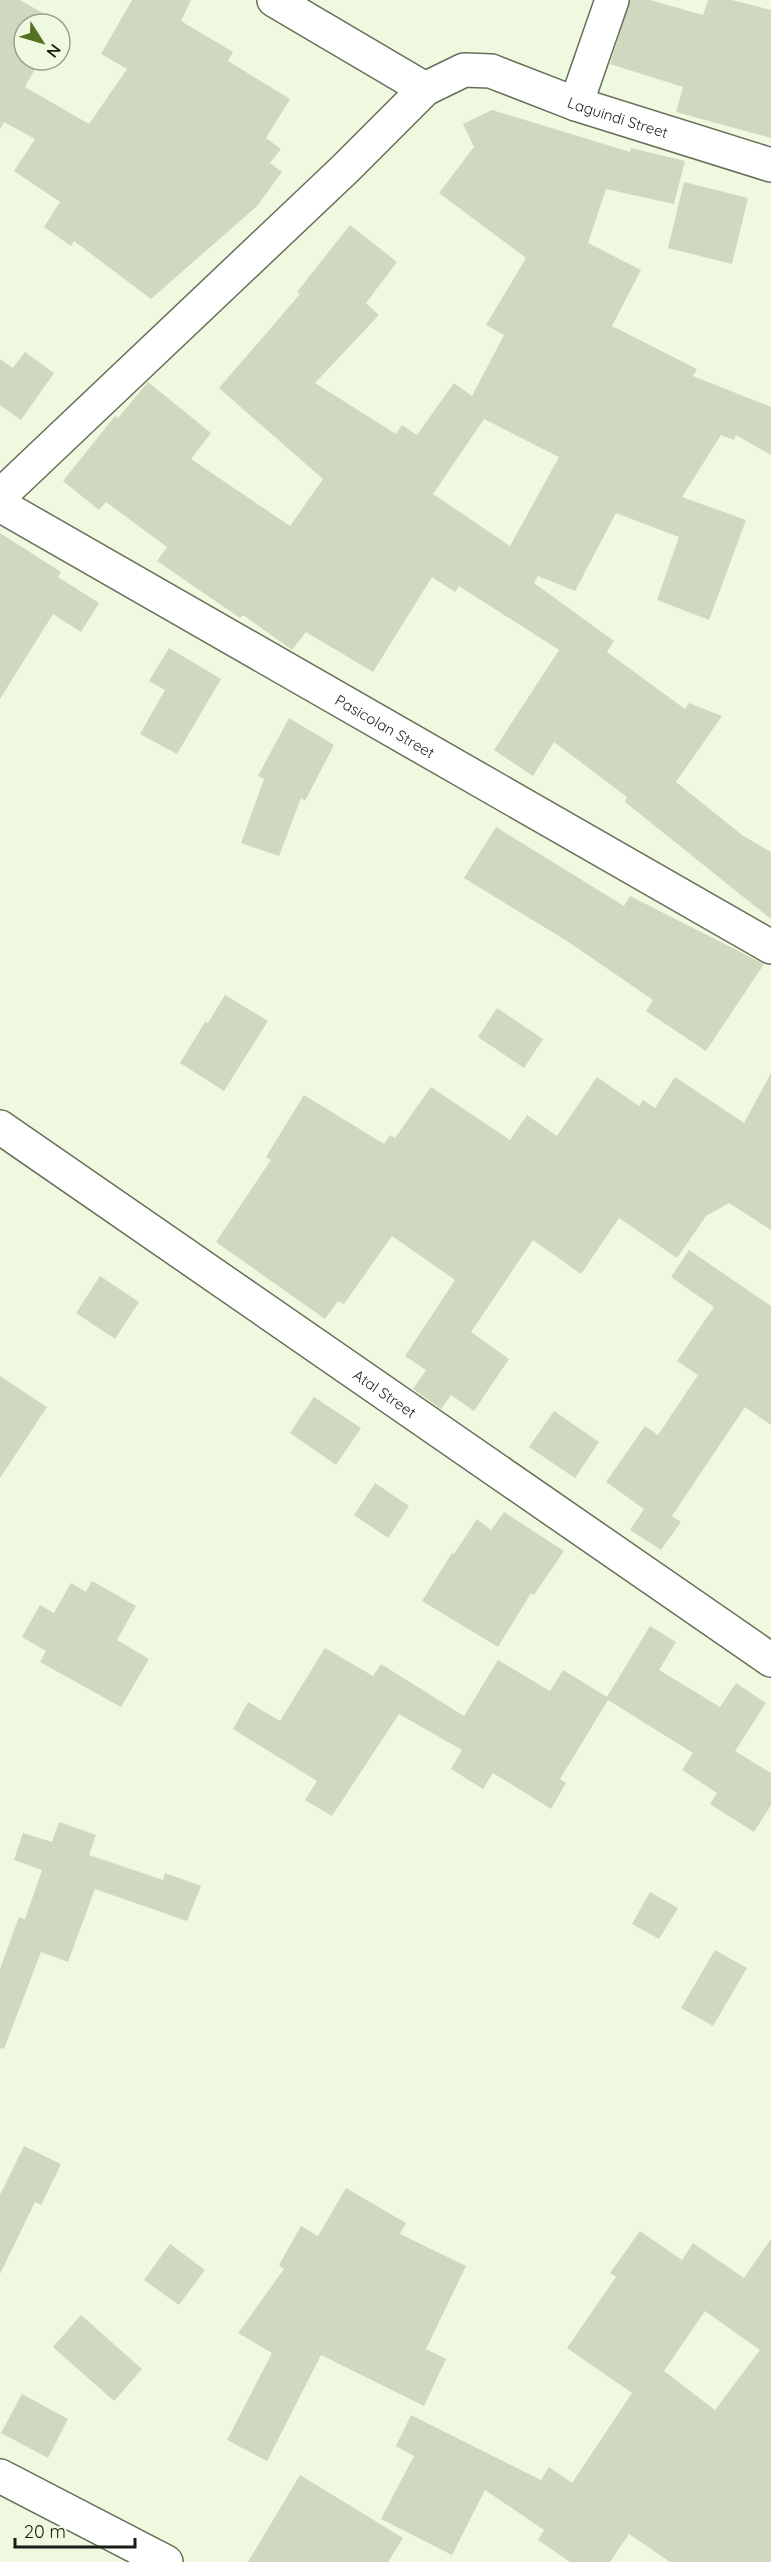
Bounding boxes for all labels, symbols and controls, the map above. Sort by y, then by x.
north arrow [12,12,72,72]
text: N [42,40,66,62]
street label: Laguindi Street [565,92,671,142]
street label: Pasicolan Street [332,690,438,762]
street label: Atal Street [350,1365,420,1422]
scale bar [15,2511,135,2549]
text: 20 m [24,2520,66,2543]

